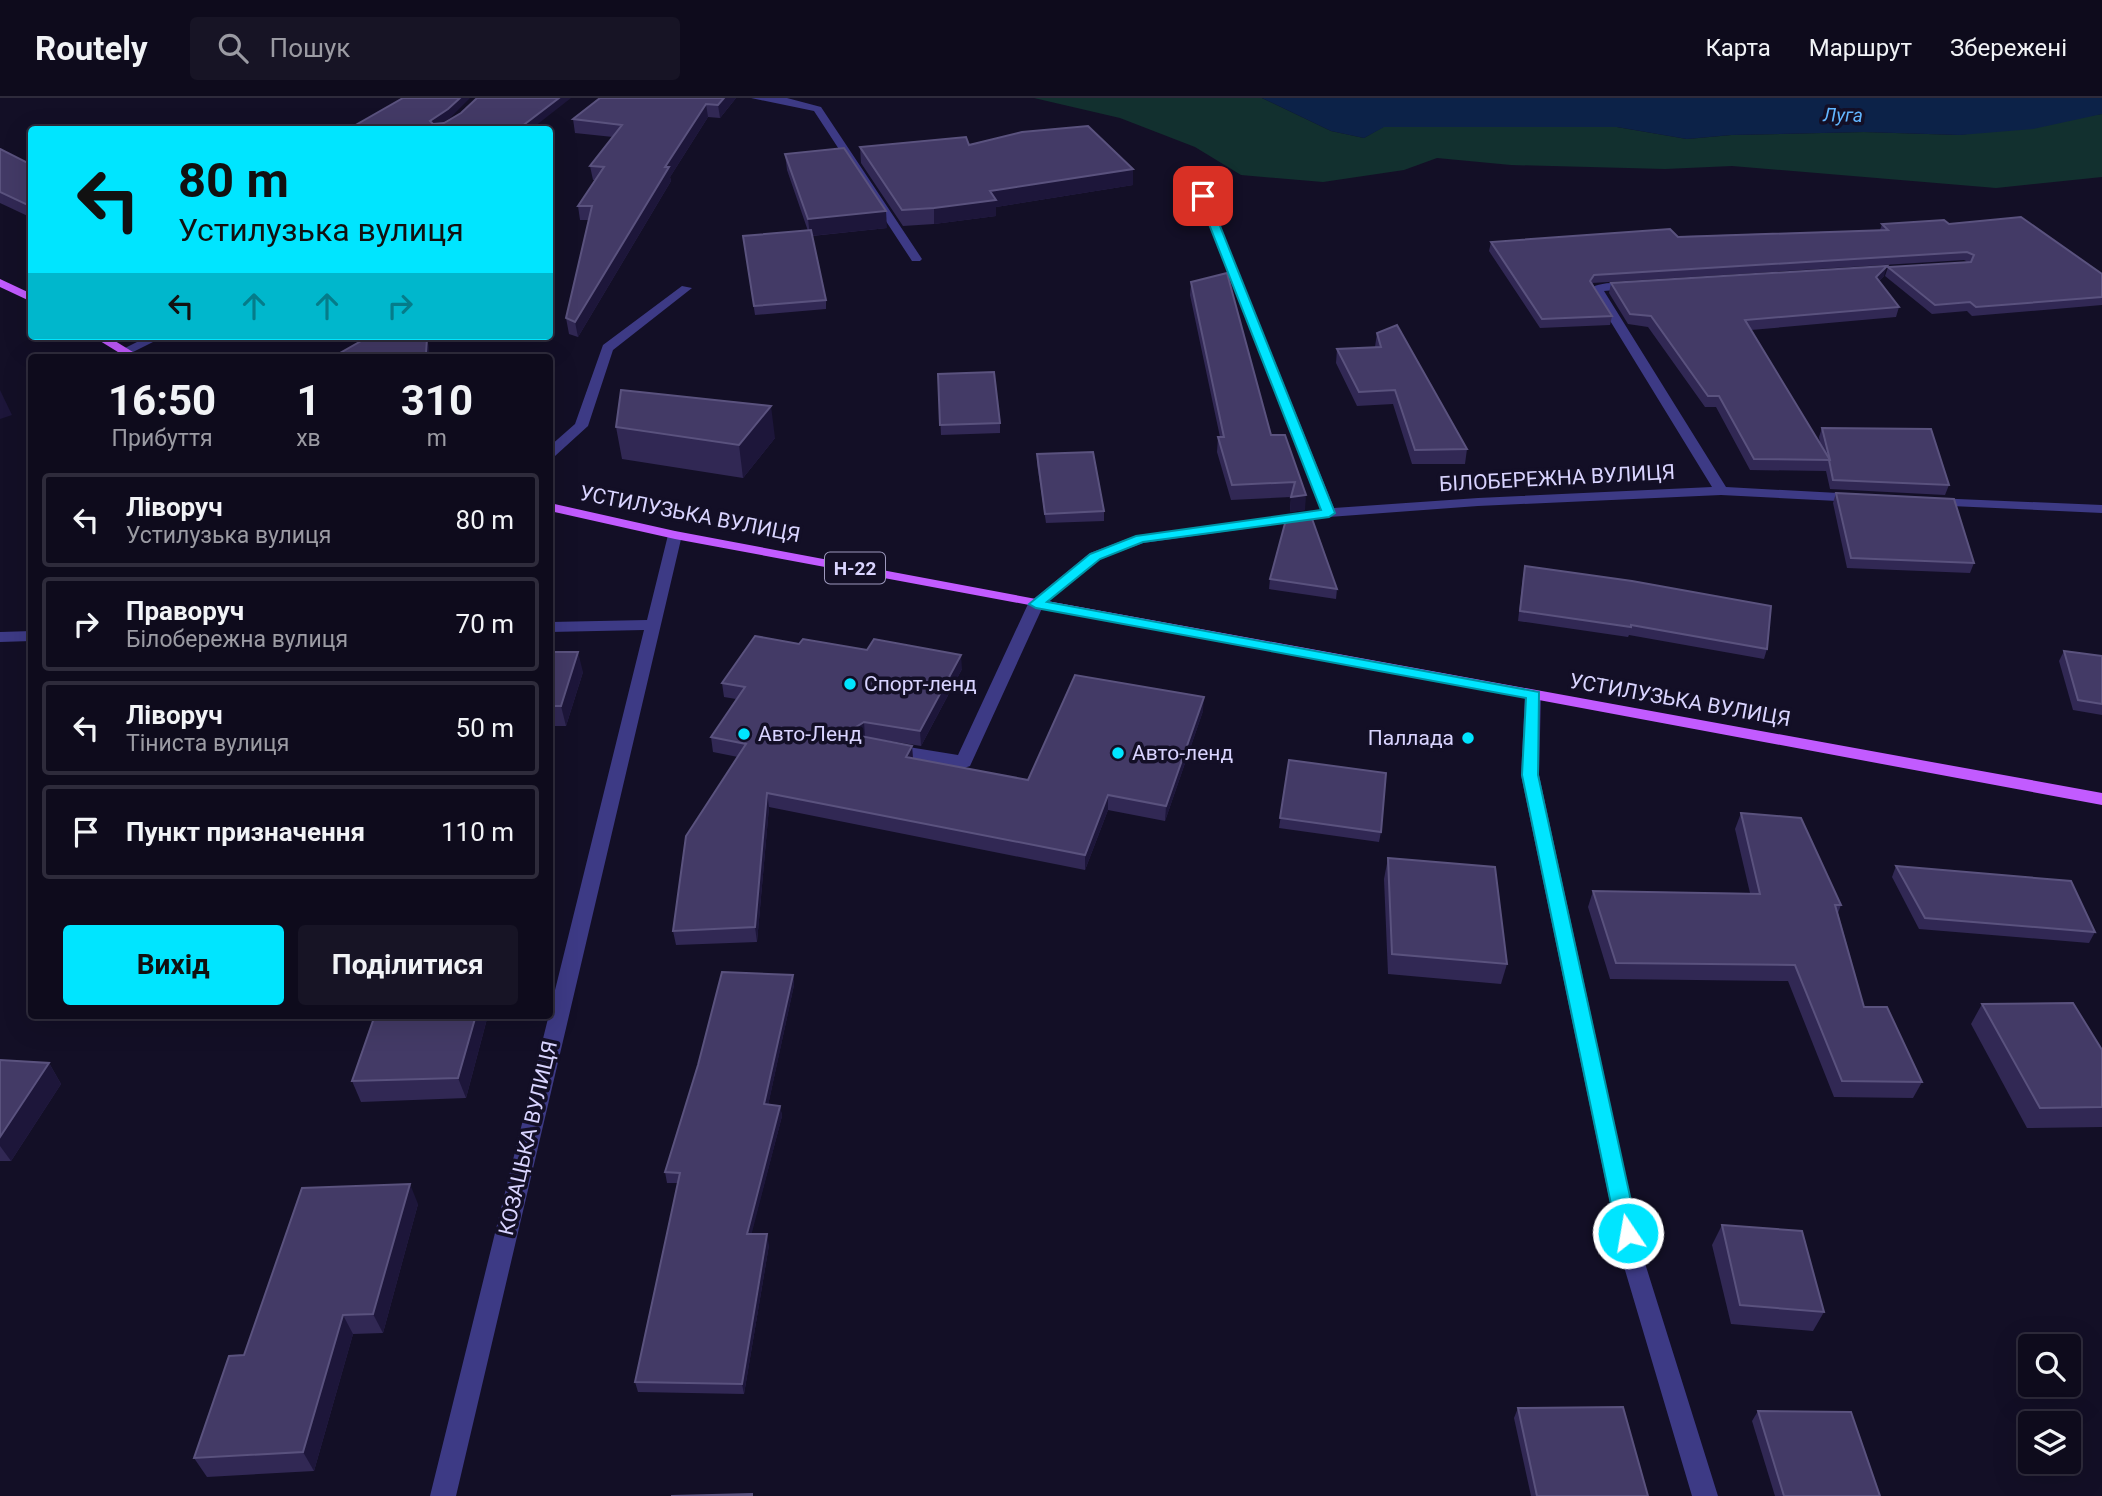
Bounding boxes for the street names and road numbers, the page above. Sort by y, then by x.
street label: БІЛОБЕРЕЖНА ВУЛИЦЯ [1438,460,1676,496]
street label: УСТИЛУЗЬКА ВУЛИЦЯ [578,481,802,547]
road number: Н-22 [825,552,885,583]
street label: УСТИЛУЗЬКА ВУЛИЦЯ [1568,669,1792,731]
street label: КОЗАЦЬКА ВУЛИЦЯ [494,1038,562,1238]

